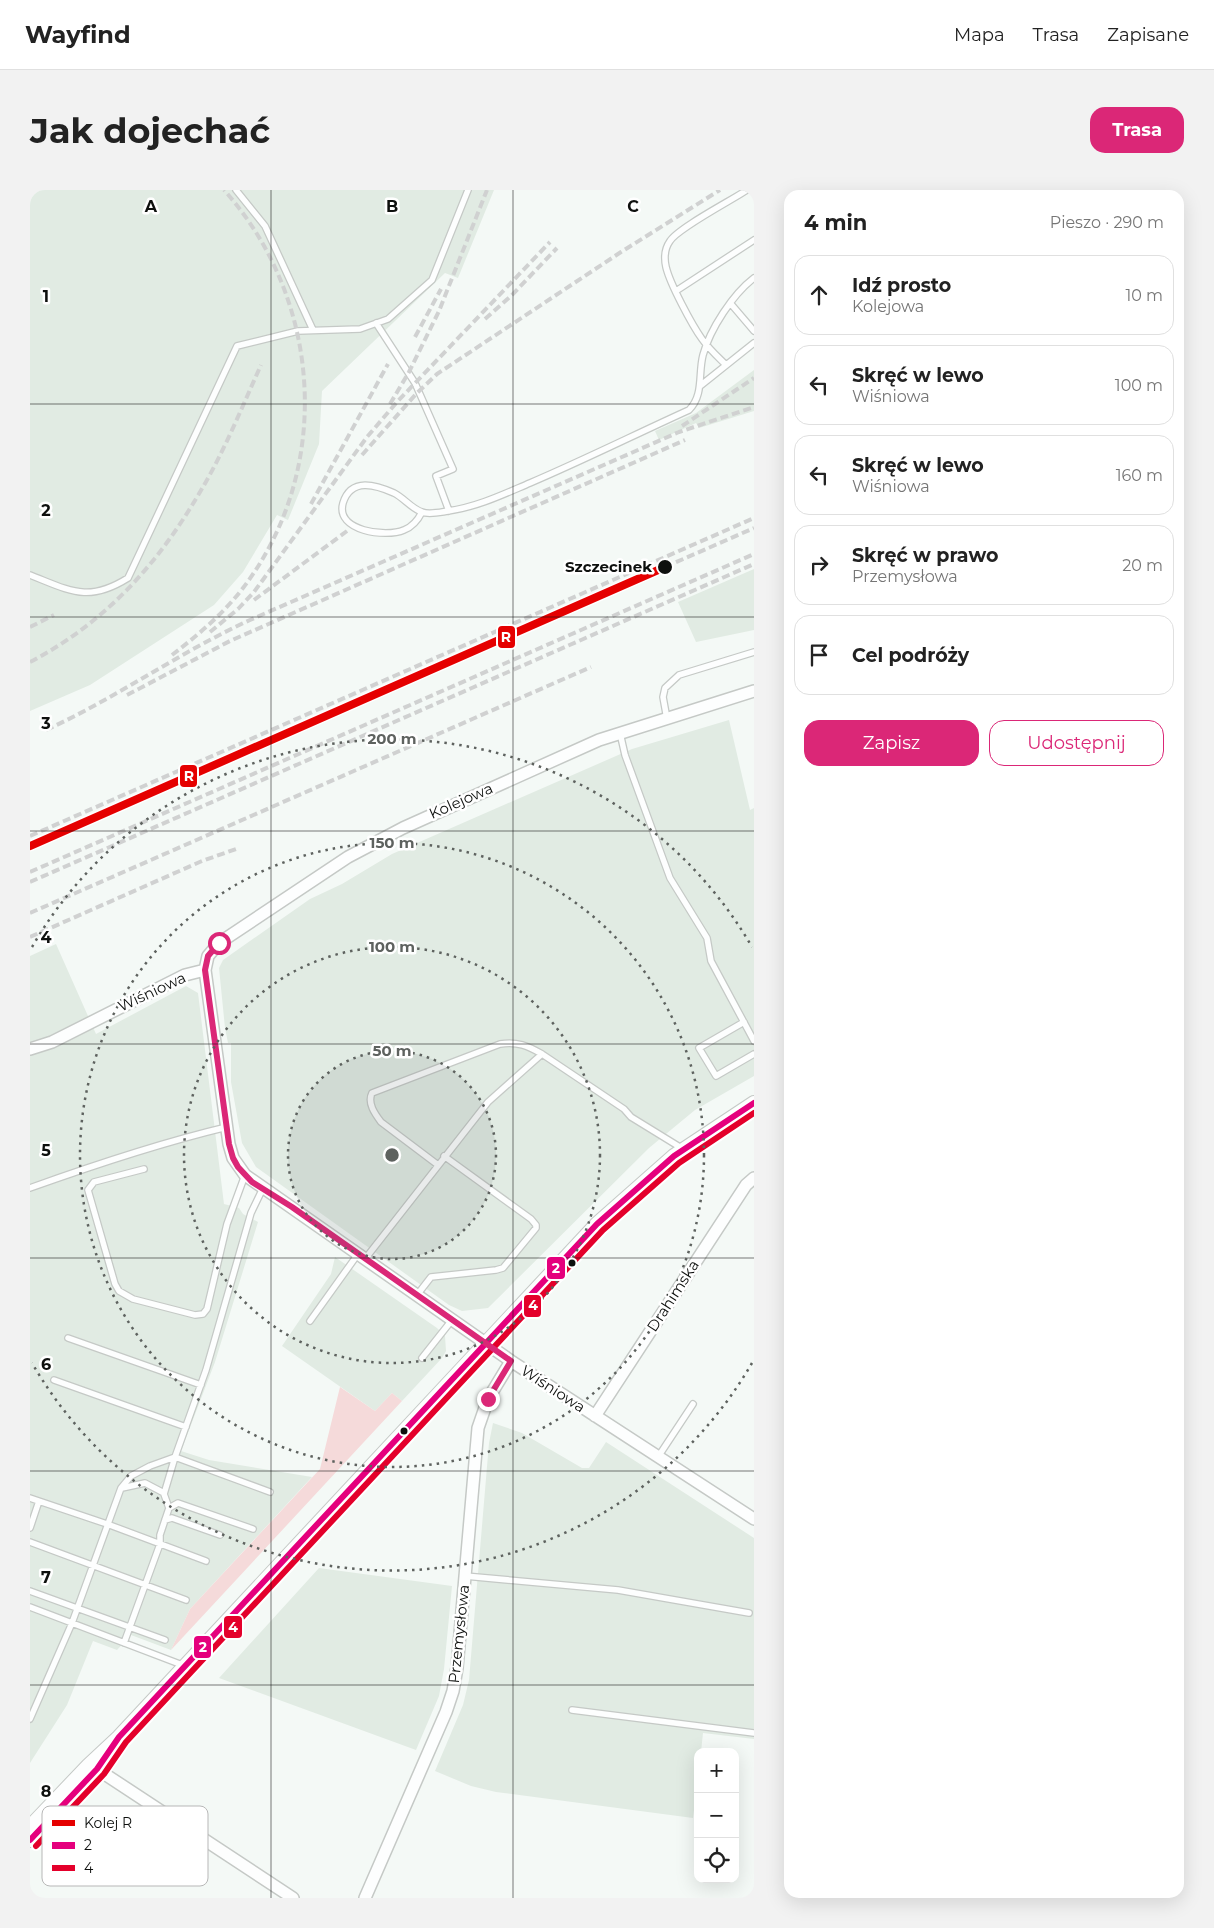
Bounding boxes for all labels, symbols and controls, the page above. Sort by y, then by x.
text: Wayfind [25,20,131,49]
text: Mapa [954,24,1005,46]
text: Trasa [1033,24,1079,46]
text: Zapisane [1107,24,1189,46]
button: Trasa [1090,107,1184,153]
text: Jak dojechać [30,109,270,152]
text: A [144,197,158,216]
text: B [386,197,398,216]
text: C [627,197,639,216]
text: 4 min [804,210,867,235]
text: Pieszo · 290 m [1050,213,1164,232]
text: Idź prosto [852,274,951,297]
icon: ahead [805,281,833,309]
text: 10 m [1125,286,1163,305]
text: 1 [43,287,49,306]
text: Kolejowa [852,297,924,316]
text: Skręć w lewo [852,364,984,387]
icon: left [805,371,833,399]
text: 100 m [1115,376,1163,395]
text: Wiśniowa [852,387,930,406]
text: Skręć w lewo [852,454,984,477]
icon: left [805,461,833,489]
text: 160 m [1116,466,1163,485]
text: Wiśniowa [852,477,930,496]
text: 2 [41,501,51,520]
text: Skręć w prawo [852,544,998,567]
icon: right [805,551,833,579]
text: 20 m [1122,556,1163,575]
place label: Szczecinek [565,557,652,576]
marker: Szczecinek [656,558,674,576]
text: Przemysłowa [852,567,958,586]
line badge: R [497,625,516,649]
text: R [501,628,511,646]
icon: arrive [805,641,833,669]
text: Cel podróży [852,644,969,667]
text: 3 [40,714,51,733]
button: Zapisz [804,720,979,766]
button: Udostępnij [989,720,1164,766]
text: 200 m [367,729,417,748]
line badge: R [179,764,198,788]
text: R [184,767,194,785]
street label: Kolejowa [426,778,496,823]
text: 150 m [370,833,414,852]
text: 4 [40,928,52,947]
route start [208,932,231,955]
text: 100 m [369,937,415,956]
street label: Wiśniowa [115,968,189,1016]
text: 50 m [372,1041,412,1060]
text: 5 [41,1141,51,1160]
centre of rings [383,1146,401,1164]
line badge: 2 [546,1256,566,1280]
street label: Drahimska [642,1256,703,1335]
unlabelled marker [567,1258,577,1268]
text: 2 [552,1259,560,1277]
line badge: 4 [523,1294,542,1318]
text: 4 [528,1296,538,1314]
text: 6 [41,1355,51,1374]
street label: Wiśniowa [518,1361,589,1416]
route end [477,1388,500,1411]
unlabelled marker [399,1426,409,1436]
text: 7 [41,1568,51,1587]
street label: Przemysłowa [444,1584,473,1684]
line badge: 4 [223,1615,243,1639]
text: 4 [228,1618,238,1636]
line badge: 2 [193,1635,212,1659]
text: 2 [199,1638,207,1656]
map controls [694,1748,739,1883]
button: + [694,1748,739,1793]
text: 8 [41,1782,51,1801]
button: − [694,1793,739,1838]
legend [42,1806,208,1886]
text: Kolej R [84,1814,132,1832]
text: 2 [84,1836,92,1854]
button: locate [694,1838,739,1883]
text: 4 [84,1859,94,1877]

